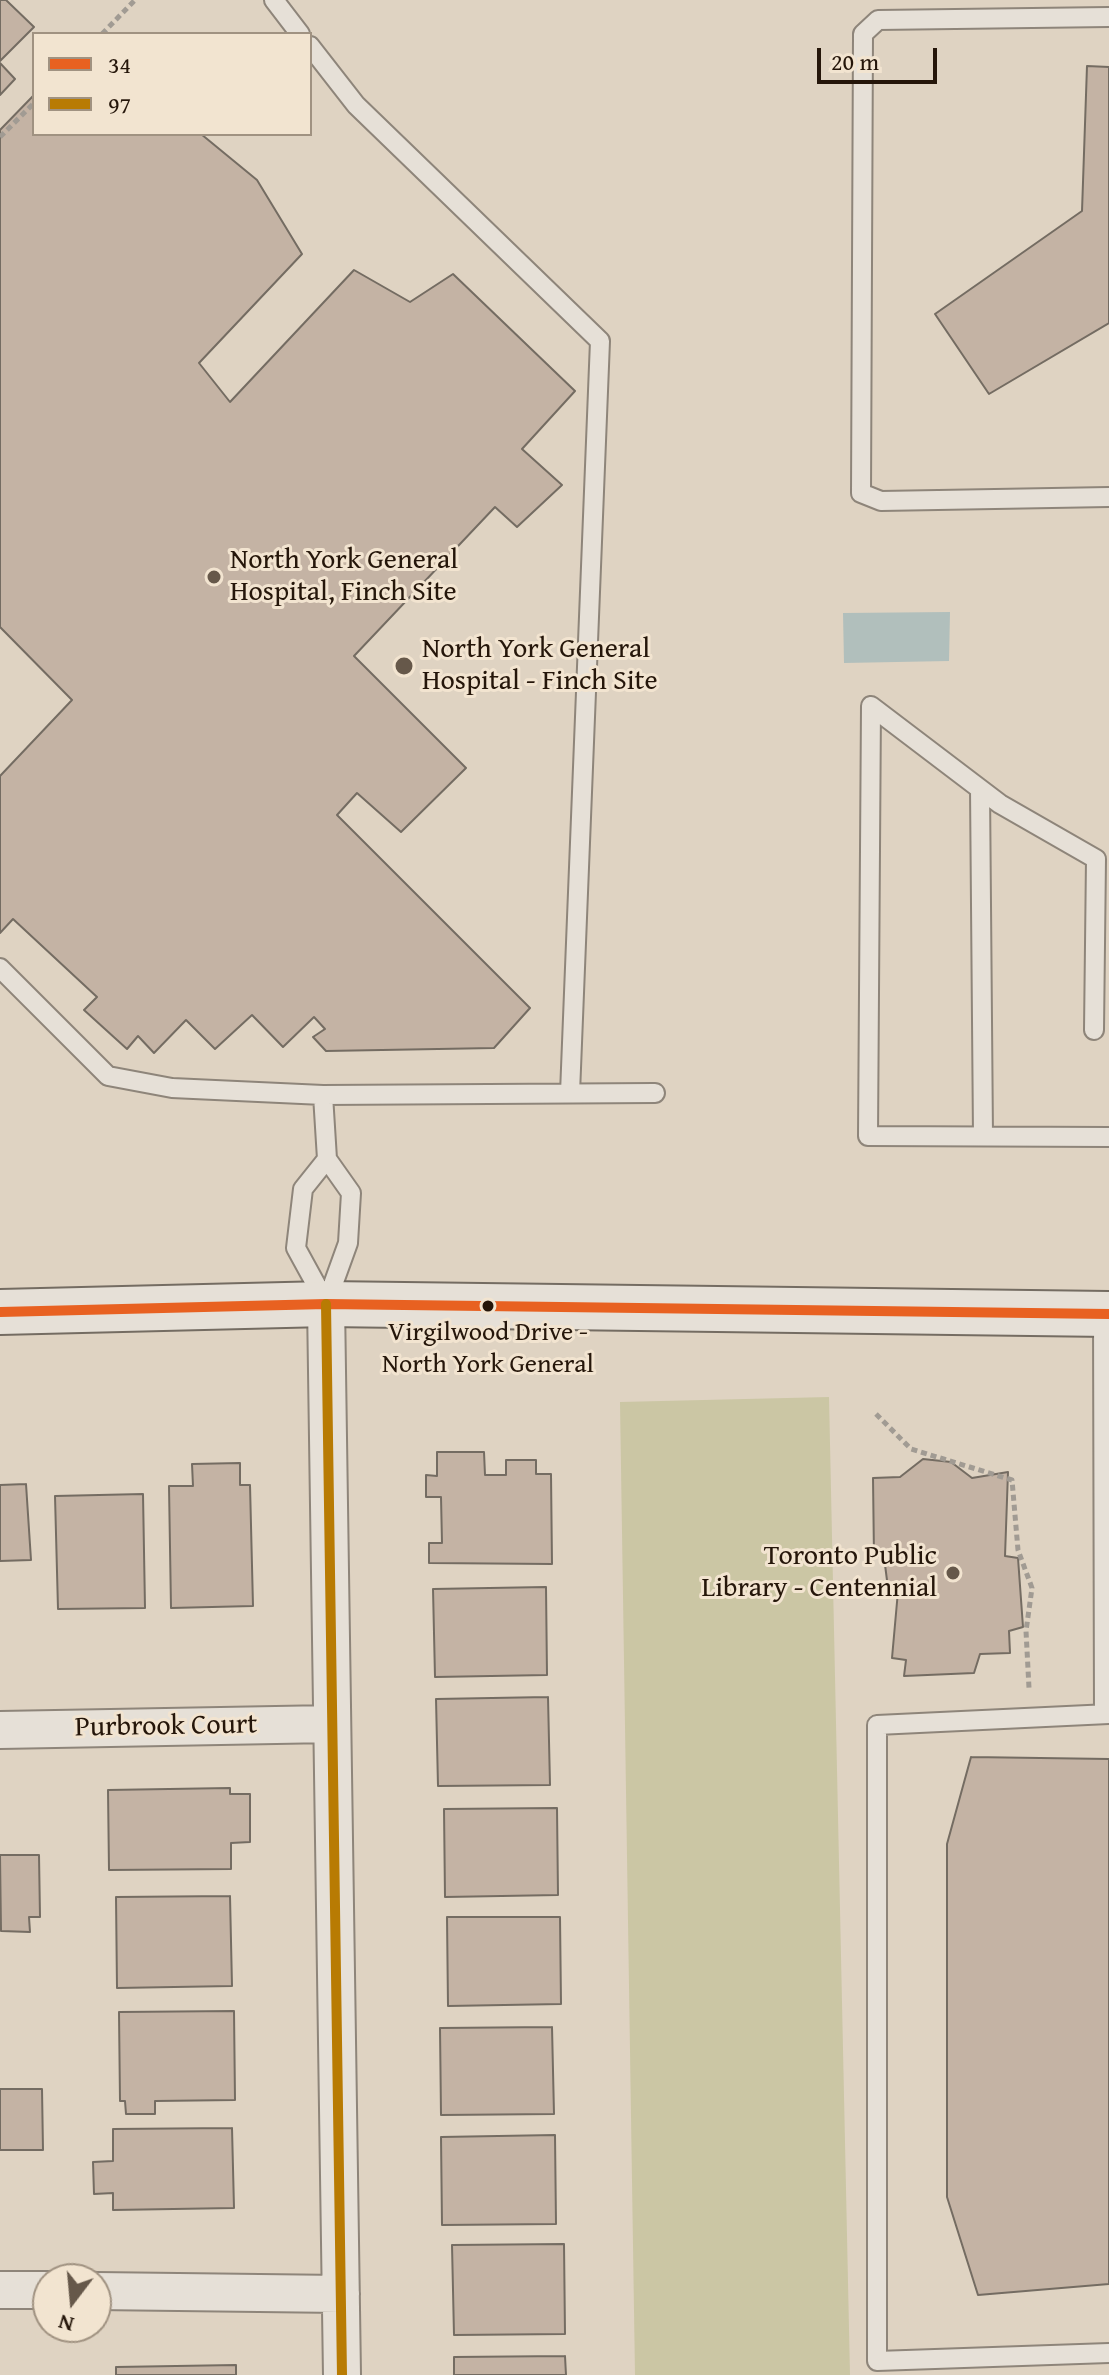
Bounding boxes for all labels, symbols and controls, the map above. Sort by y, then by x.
legend [32,32,312,136]
scale bar [821,32,941,82]
text: 20 m [831,44,879,79]
text: 34 [108,47,131,82]
text: 97 [108,87,131,122]
place label: North York General Hospital, Finch Site [230,544,458,610]
marker: North York General Hospital, Finch Site [205,568,223,586]
place label: North York General Hospital - Finch Site [422,633,658,699]
marker: North York General Hospital - Finch Site [393,655,415,677]
marker: Virgilwood Drive - North York General [480,1298,496,1314]
place label: Virgilwood Drive - North York General [382,1317,594,1378]
place label: Toronto Public Library - Centennial [702,1540,937,1606]
marker: Toronto Public Library - Centennial [944,1564,962,1582]
street label: Purbrook Court [75,1709,257,1745]
north arrow [32,2263,112,2343]
text: N [54,2307,77,2342]

